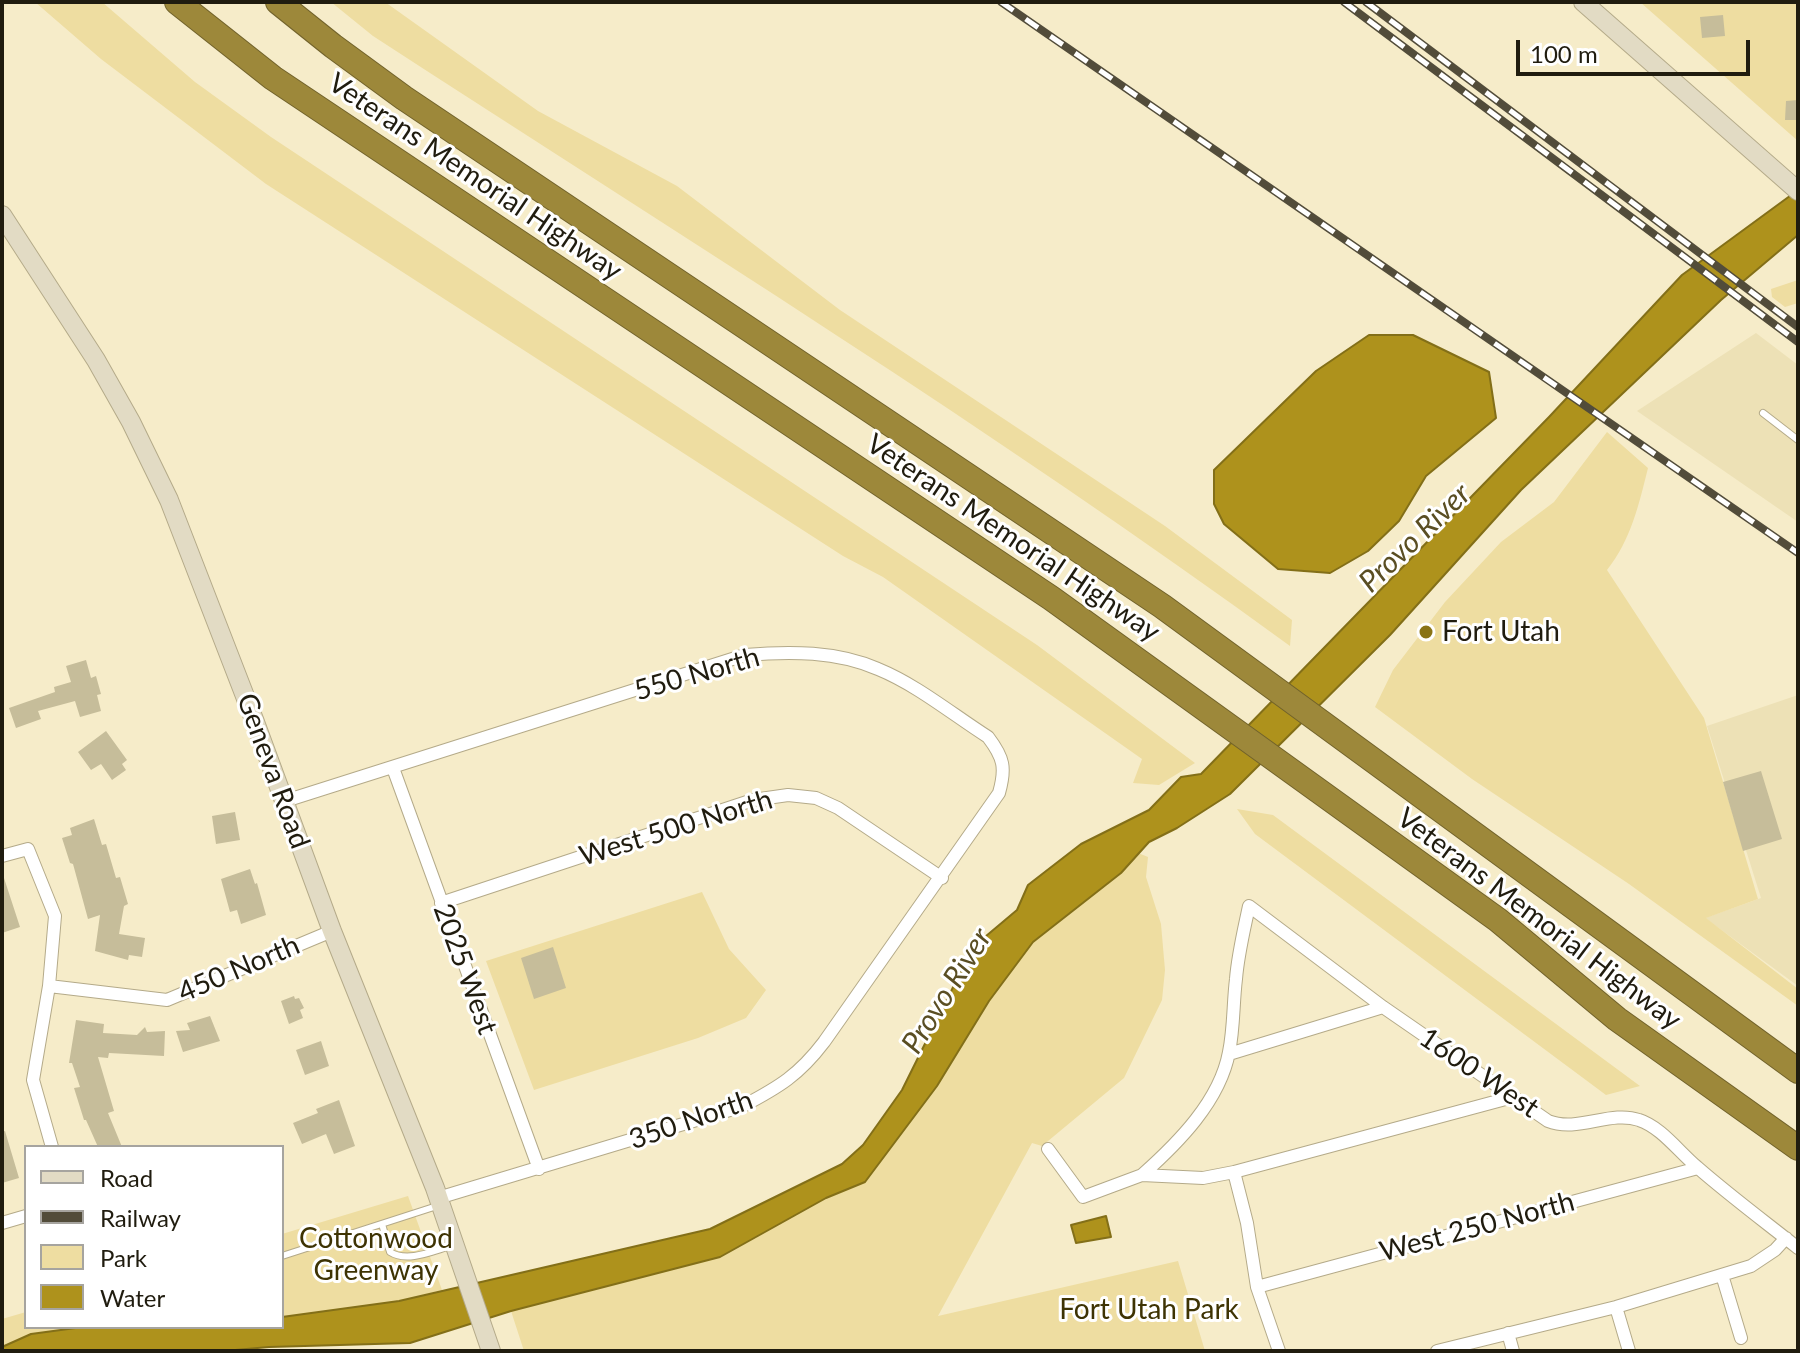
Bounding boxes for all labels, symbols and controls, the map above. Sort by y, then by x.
scale bar [1520,24,1754,74]
text: 100 m [1530,39,1598,68]
street label: Veterans Memorial Highway [322,66,628,288]
street label: Veterans Memorial Highway [860,427,1166,649]
water label: Provo River [1352,476,1478,600]
place label: Fort Utah [1442,615,1560,649]
marker: Fort Utah [1417,623,1435,641]
street label: 550 North [631,640,763,708]
street label: Geneva Road [229,689,317,853]
street label: West 500 North [575,783,777,873]
street label: Veterans Memorial Highway [1390,801,1688,1037]
street label: 2025 West [426,899,504,1039]
water label: Provo River [894,922,1000,1060]
street label: 450 North [173,928,305,1010]
street label: 1600 West [1413,1021,1545,1125]
street label: 350 North [625,1083,757,1157]
legend [24,1145,284,1329]
text: Road [100,1163,153,1192]
street label: West 250 North [1376,1185,1578,1269]
text: Railway [100,1203,181,1232]
park label: Cottonwood Greenway [299,1222,453,1288]
text: Park [100,1243,147,1272]
text: Water [100,1283,165,1312]
park label: Fort Utah Park [1059,1293,1239,1327]

